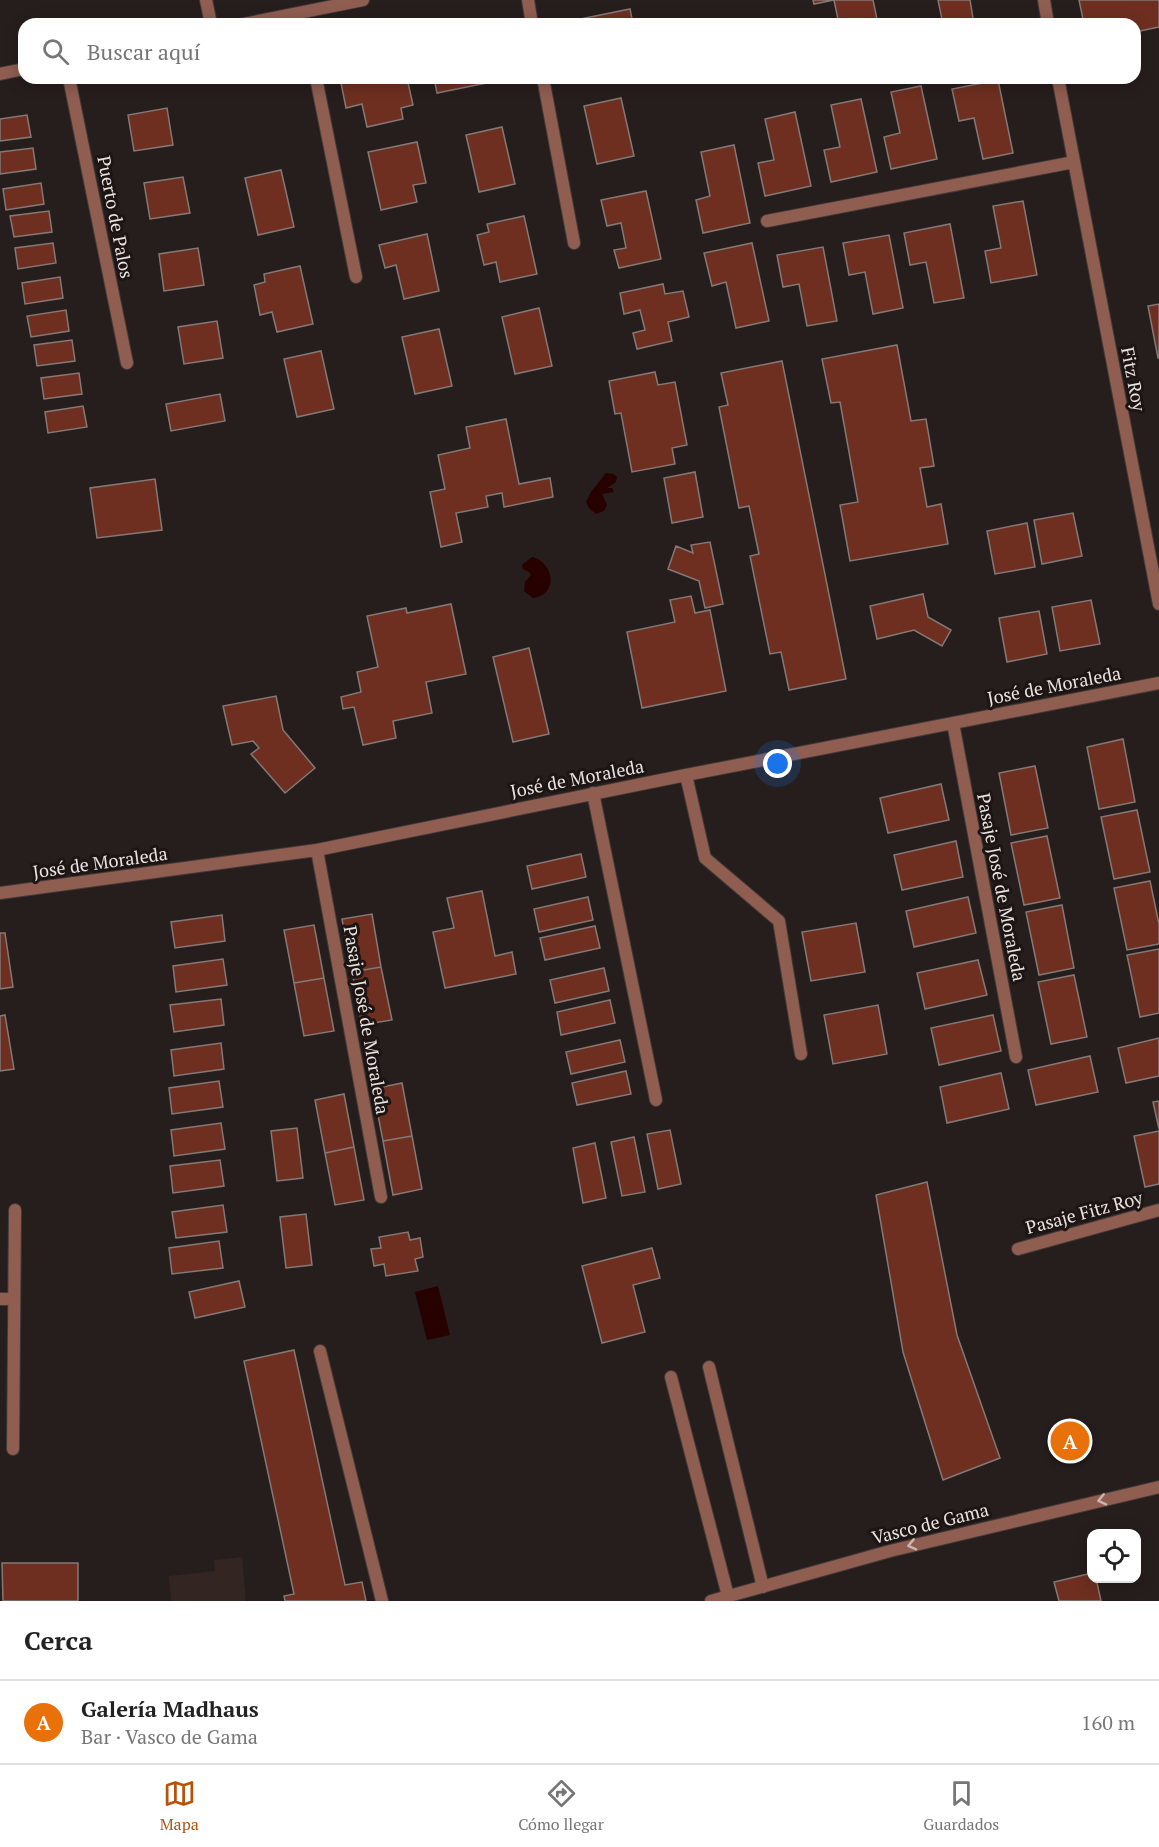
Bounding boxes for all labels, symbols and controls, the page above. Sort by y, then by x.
search box [18,18,1141,84]
icon: search [39,35,72,68]
text: Buscar aquí [87,37,200,66]
street label: Puerto de Palos [92,154,140,280]
street label: Fitz Roy [1116,345,1152,414]
street label: José de Moraleda [985,660,1123,710]
your location [763,749,792,778]
street label: José de Moraleda [508,753,646,803]
street label: Pasaje José de Moraleda [972,791,1032,983]
street label: José de Moraleda [31,841,169,883]
street label: Pasaje José de Moraleda [339,924,395,1116]
street label: Pasaje Fitz Roy [1023,1185,1146,1239]
pin: A [1050,1418,1090,1464]
one-way arrow [1097,1493,1107,1506]
street label: Vasco de Gama [869,1497,991,1549]
map controls [1087,1529,1141,1583]
button: locate [1087,1529,1141,1583]
one-way arrow [908,1538,918,1551]
text: Cerca [24,1623,93,1657]
text: Galería Madhaus [81,1694,259,1723]
text: A [36,1709,51,1736]
text: 160 m [1081,1709,1135,1736]
text: Bar · Vasco de Gama [81,1723,258,1750]
tab: Mapa [160,1777,199,1835]
tab: Cómo llegar [518,1777,604,1835]
tab: Guardados [923,1777,999,1835]

